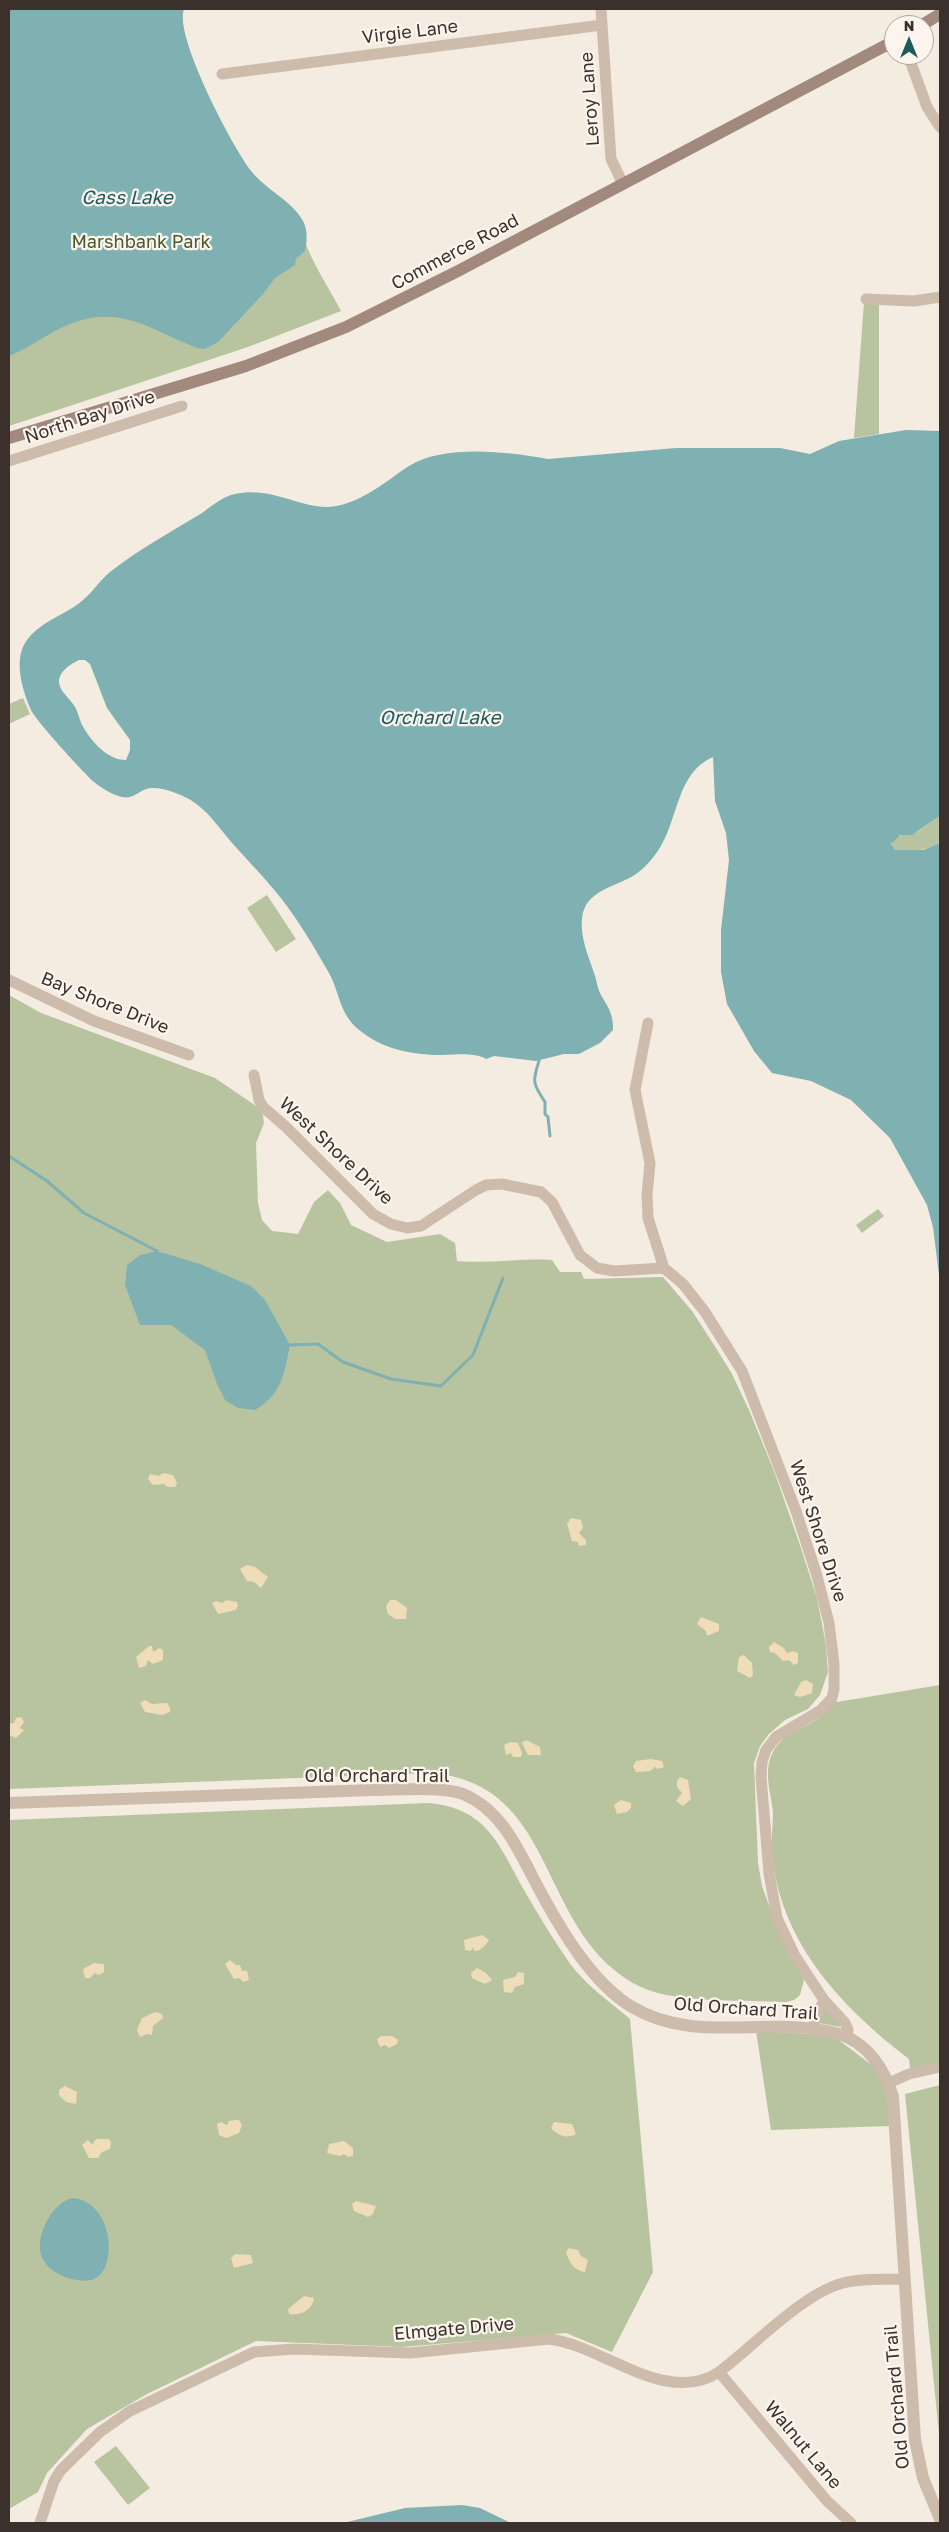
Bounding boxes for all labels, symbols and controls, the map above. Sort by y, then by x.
street label: Virgie Lane [361,15,459,49]
north arrow [884,15,934,65]
text: N [904,17,914,34]
street label: Leroy Lane [576,51,604,147]
water label: Cass Lake [81,187,173,209]
street label: Commerce Road [388,209,522,295]
park label: Marshbank Park [71,231,211,253]
street label: North Bay Drive [22,386,158,448]
water label: Orchard Lake [380,707,500,729]
street label: Bay Shore Drive [38,967,172,1039]
street label: West Shore Drive [275,1093,397,1209]
street label: West Shore Drive [785,1457,851,1605]
street label: Old Orchard Trail [304,1765,450,1787]
street label: Old Orchard Trail [673,1993,819,2025]
street label: Elmgate Drive [393,2313,515,2345]
street label: Old Orchard Trail [880,2324,914,2470]
street label: Walnut Lane [760,2397,846,2493]

